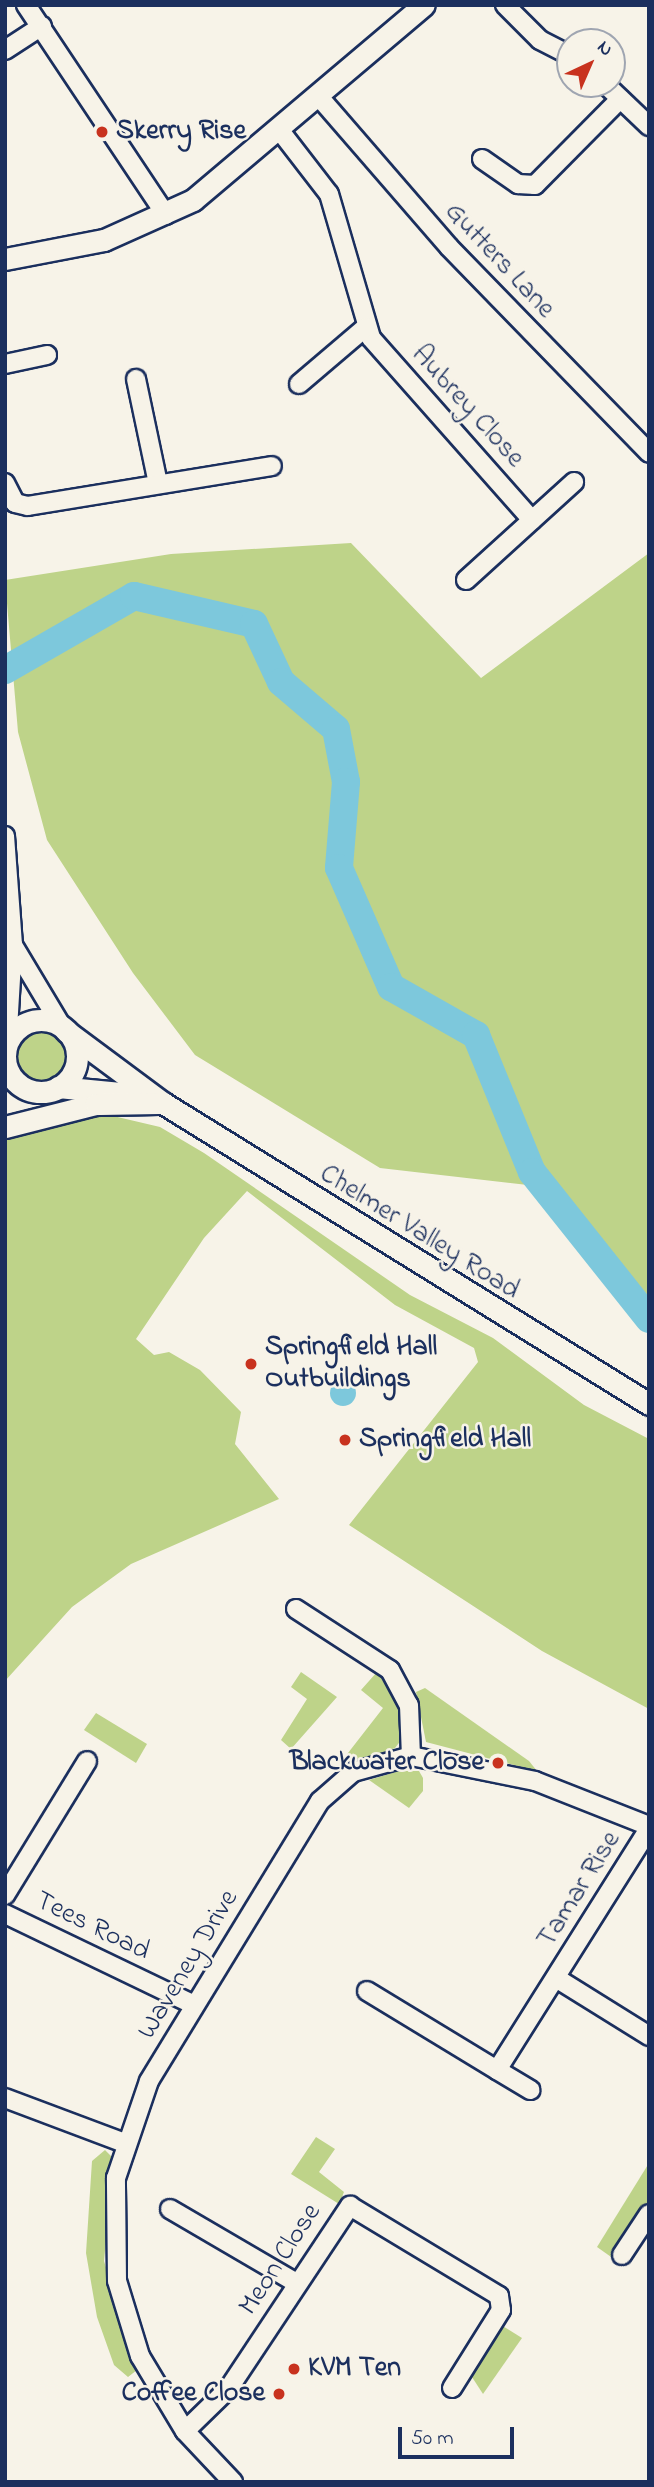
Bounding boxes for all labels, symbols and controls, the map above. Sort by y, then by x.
north arrow [556,28,626,98]
text: N [591,35,619,63]
place label: Skerry Rise [116,115,246,149]
marker: Skerry Rise [94,124,110,140]
street label: Gutters Lane [437,196,561,326]
street label: Aubrey Close [403,339,531,475]
street label: Chelmer Valley Road [313,1158,525,1308]
place label: Springfield Hall Outbuildings [265,1331,437,1397]
marker: Springfield Hall Outbuildings [243,1356,259,1372]
place label: Springfield Hall [359,1423,531,1457]
marker: Springfield Hall [337,1432,353,1448]
place label: Blackwater Close [290,1746,484,1780]
marker: Blackwater Close [490,1755,506,1771]
street label: Tamar Rise [531,1826,629,1954]
street label: Waveney Drive [131,1884,247,2046]
street label: Tees Road [29,1885,155,1969]
street label: Meon Close [233,2198,329,2322]
place label: KVM Ten [308,2352,401,2386]
marker: KVM Ten [286,2361,302,2377]
place label: Coffee Close [121,2377,265,2411]
marker: Coffee Close [271,2386,287,2402]
scale bar [402,2414,518,2458]
text: 50 m [411,2424,454,2454]

